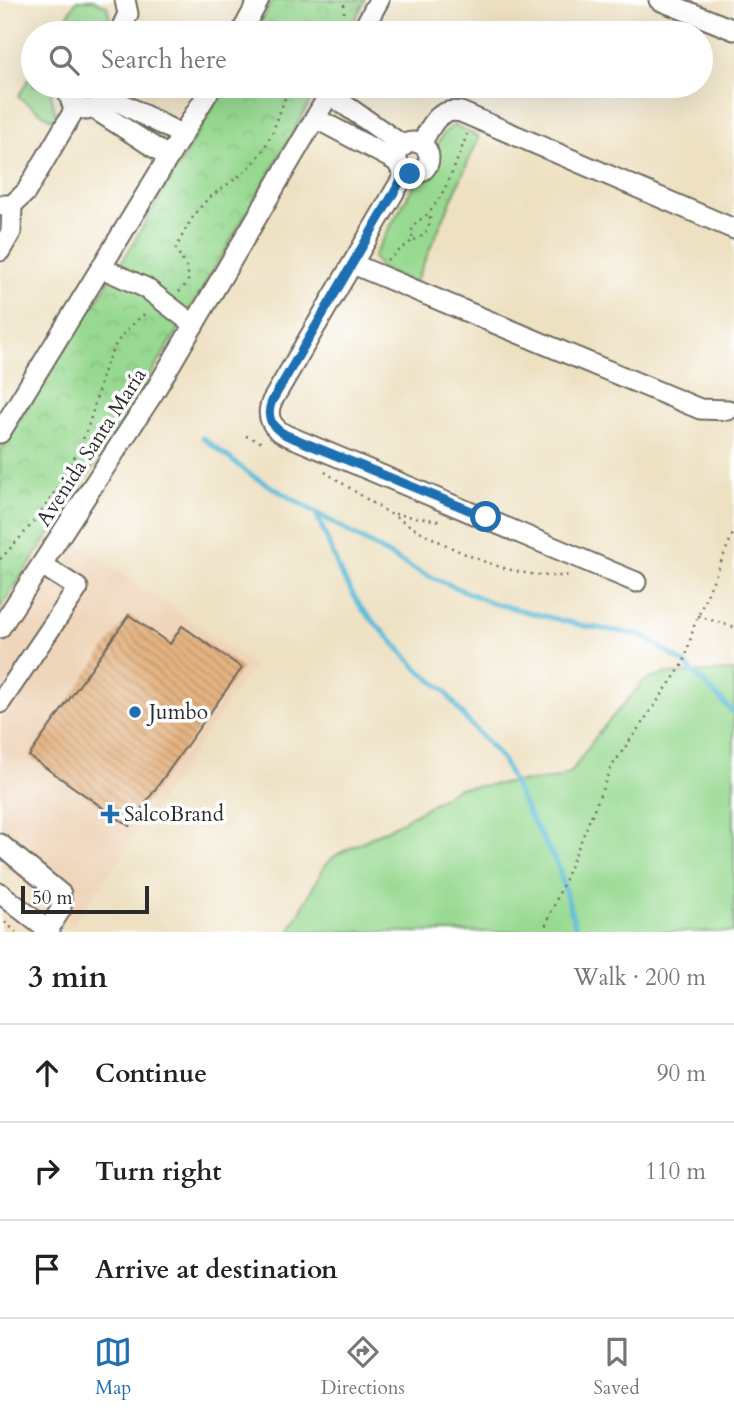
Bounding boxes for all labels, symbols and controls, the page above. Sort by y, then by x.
search box [21,21,713,98]
icon: search [45,41,83,79]
text: Search here [101,42,227,77]
route end [394,158,425,189]
street label: Avenida Santa María [29,363,153,532]
route start [470,501,501,532]
place label: Jumbo [146,698,208,727]
marker: Jumbo [127,704,143,720]
place label: SalcoBrand [124,800,224,829]
marker: SalcoBrand [102,806,118,822]
scale bar [21,883,149,915]
text: 50 m [32,885,73,911]
text: 3 min [28,957,108,998]
text: Walk · 200 m [573,962,706,993]
icon: ahead [28,1054,66,1092]
text: Continue [95,1056,207,1091]
text: 90 m [657,1058,706,1089]
icon: right [28,1152,66,1190]
text: Turn right [95,1154,222,1189]
text: 110 m [645,1156,706,1187]
icon: arrive [28,1250,66,1288]
text: Arrive at destination [95,1252,338,1287]
tab: Map [94,1333,132,1401]
tab: Directions [321,1333,405,1401]
tab: Saved [594,1333,640,1401]

